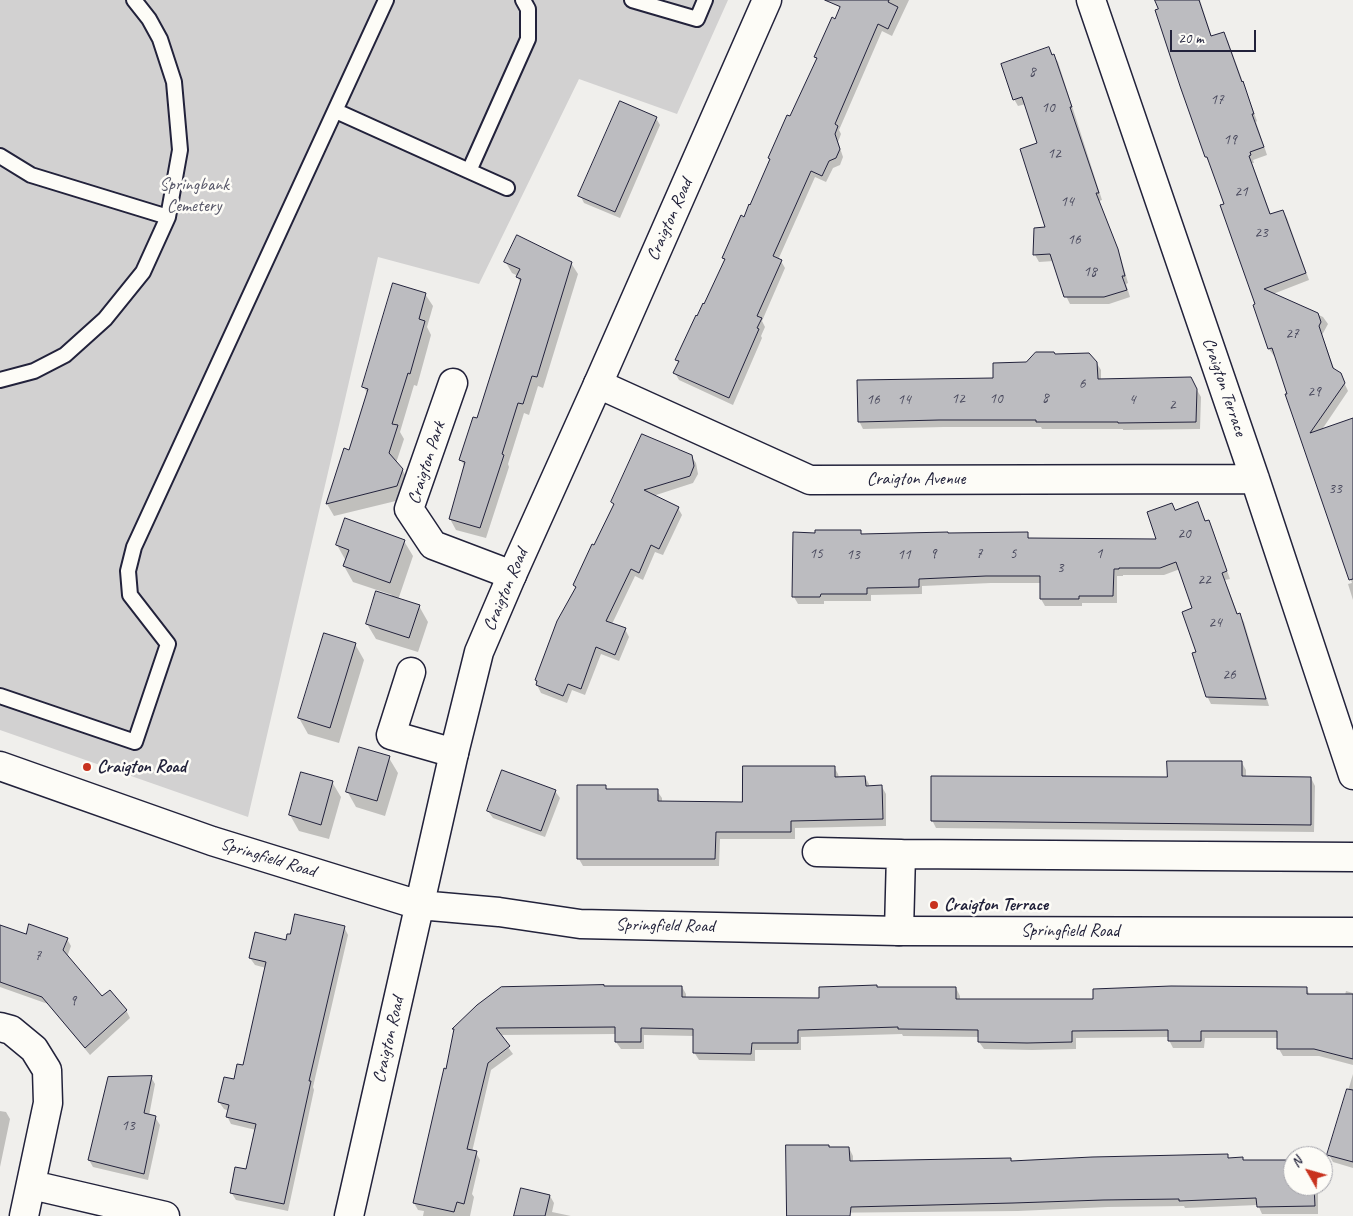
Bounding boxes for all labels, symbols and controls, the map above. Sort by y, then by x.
scale bar [1173,20,1259,52]
text: 20 m [1178,29,1204,48]
house number: 8 [1029,63,1035,81]
house number: 17 [1210,91,1224,109]
house number: 10 [1041,99,1055,117]
house number: 19 [1223,131,1237,149]
house number: 12 [1047,145,1061,163]
park label: Springbank Cemetery [159,174,229,216]
street label: Craigton Road [642,176,698,264]
house number: 21 [1234,183,1248,201]
house number: 14 [1060,193,1074,211]
house number: 23 [1254,224,1268,242]
house number: 16 [1067,231,1081,249]
house number: 18 [1083,263,1097,281]
house number: 27 [1285,325,1299,343]
street label: Craigton Terrace [1197,335,1251,439]
house number: 6 [1079,375,1085,393]
house number: 29 [1307,383,1321,401]
house number: 8 [1042,389,1048,407]
house number: 12 [951,390,965,408]
house number: 10 [989,390,1003,408]
house number: 16 [866,391,880,409]
house number: 14 [897,391,911,409]
house number: 4 [1129,391,1135,409]
house number: 2 [1169,396,1175,414]
street label: Craigton Park [403,419,451,507]
street label: Craigton Avenue [867,468,965,490]
house number: 33 [1328,480,1342,498]
house number: 20 [1177,525,1191,543]
house number: 15 [809,545,823,563]
house number: 9 [930,545,936,563]
house number: 7 [976,545,982,563]
house number: 5 [1010,545,1016,563]
house number: 1 [1096,545,1102,563]
street label: Craigton Road [479,546,533,634]
house number: 13 [846,546,860,564]
house number: 11 [897,546,911,564]
house number: 3 [1057,559,1063,577]
house number: 22 [1197,571,1211,589]
house number: 24 [1208,614,1222,632]
house number: 26 [1222,666,1236,684]
place label: Craigton Road [97,756,186,778]
marker: Craigton Road [81,761,93,773]
street label: Springfield Road [218,833,318,883]
place label: Craigton Terrace [944,894,1048,916]
marker: Craigton Terrace [928,899,940,911]
street label: Springfield Road [616,914,714,938]
street label: Springfield Road [1021,920,1119,942]
house number: 7 [35,947,41,965]
house number: 9 [70,992,76,1010]
street label: Craigton Road [369,995,409,1085]
house number: 13 [121,1117,135,1135]
north arrow [1283,1146,1333,1196]
text: N [1287,1153,1306,1171]

